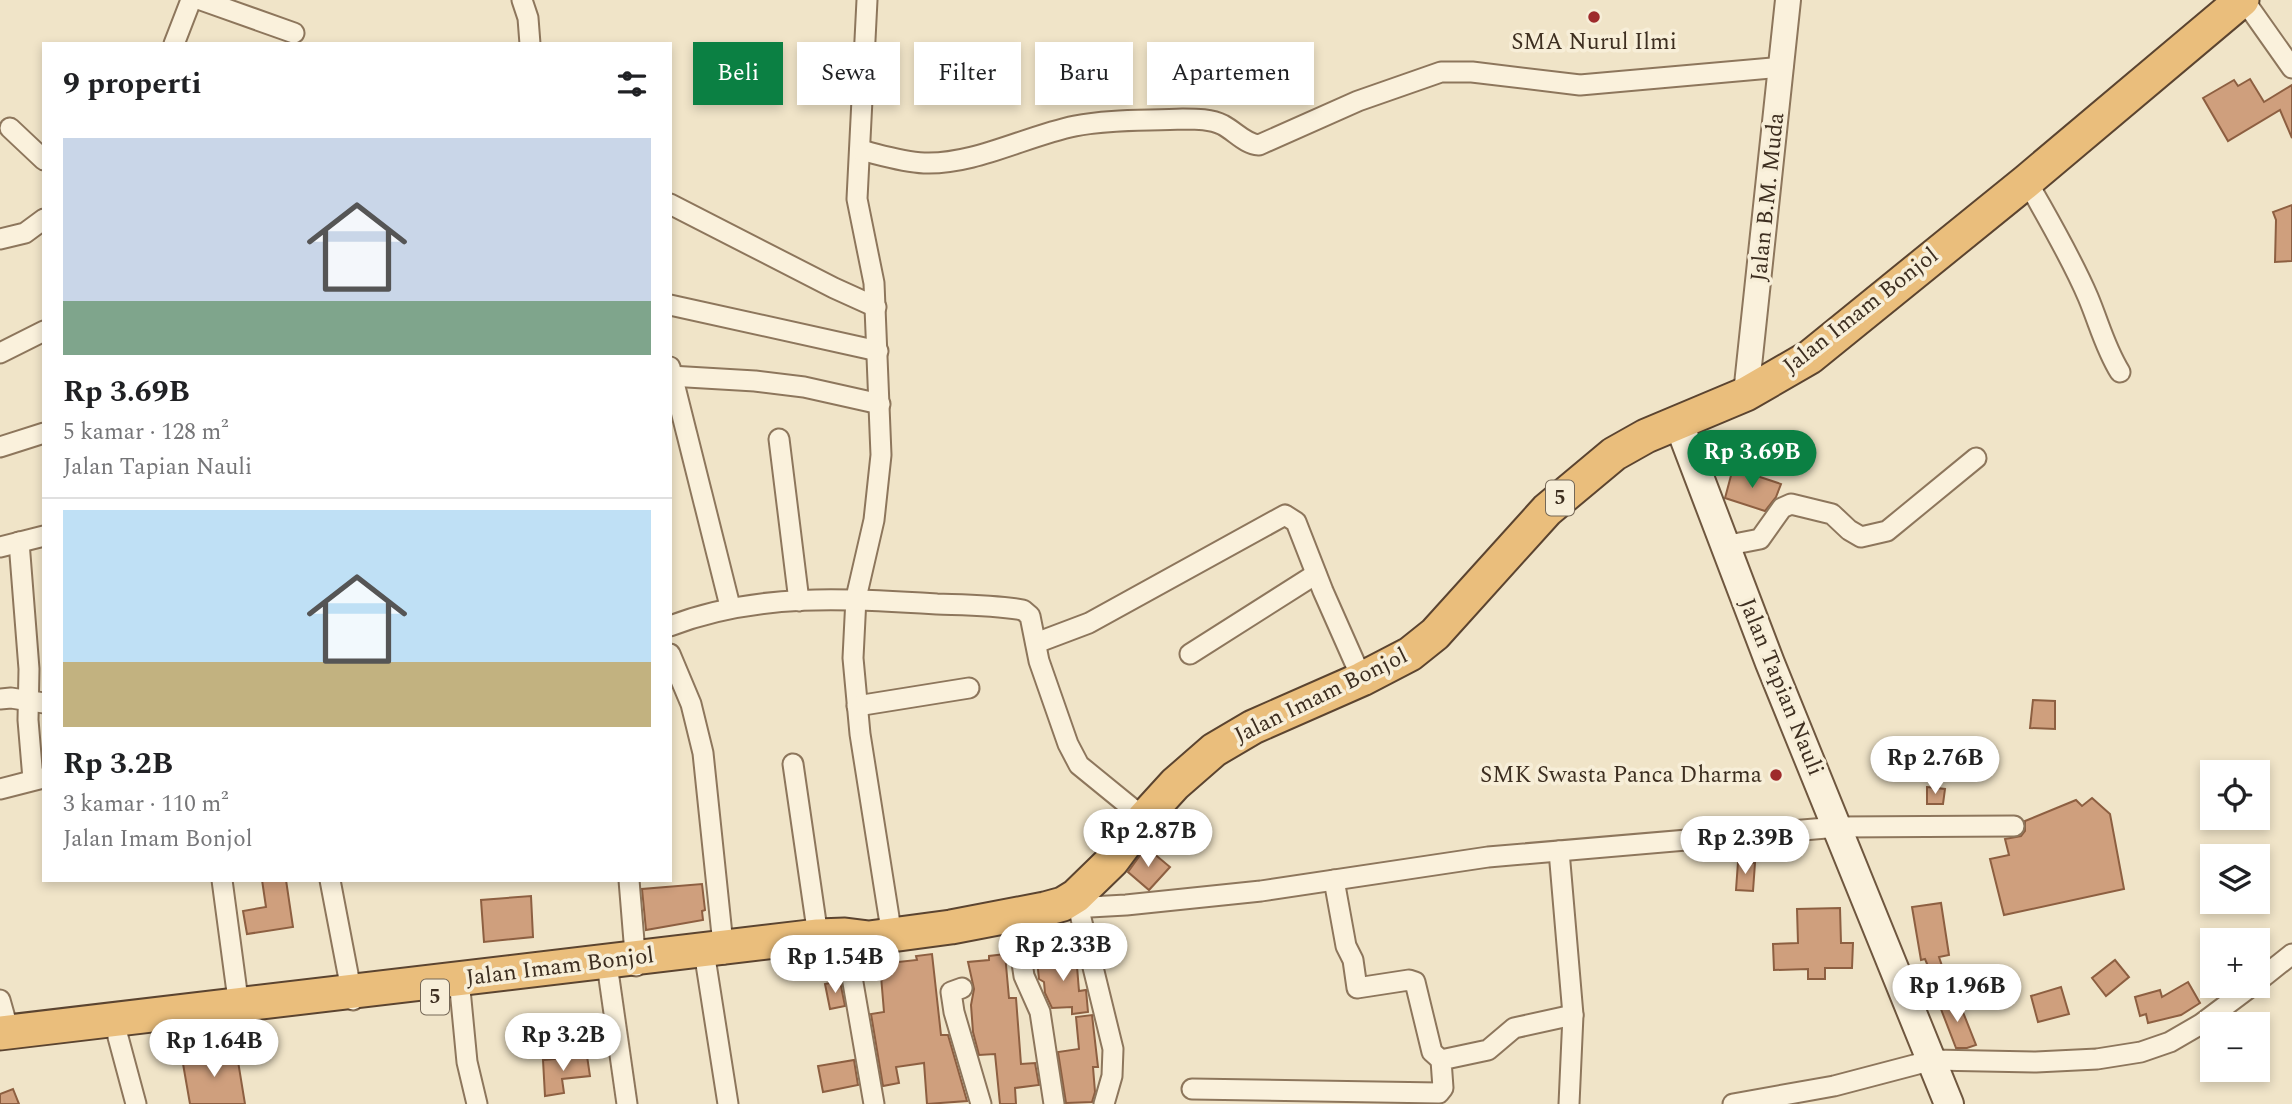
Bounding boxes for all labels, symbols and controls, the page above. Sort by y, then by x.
marker: SMA Nurul Ilmi [1586,9,1602,25]
place label: SMA Nurul Ilmi [1511,25,1677,60]
chip: Beli [693,42,783,105]
chip: Sewa [797,42,900,105]
chip: Filter [914,42,1021,105]
chip: Baru [1035,42,1133,105]
chip: Apartemen [1147,42,1314,105]
text: 9 properti [63,61,201,107]
icon: filters [613,65,651,103]
street label: Jalan B.M. Muda [1742,111,1794,283]
icon: home [294,184,420,310]
street label: Jalan Imam Bonjol [1776,239,1946,383]
text: Rp 3.69B [63,369,190,415]
text: 5 kamar · 128 m² [63,415,229,450]
pin: Rp 3.69B [1680,430,1824,490]
text: Rp 3.69B [1703,435,1801,470]
text: Jalan Tapian Nauli [63,450,252,485]
road number: 5 [1546,480,1574,516]
icon: home [294,556,420,682]
street label: Jalan Tapian Nauli [1729,593,1833,781]
street label: Jalan Imam Bonjol [1228,639,1414,753]
pin: Rp 2.76B [1863,736,2007,796]
text: Rp 3.2B [63,741,173,787]
text: Rp 2.76B [1886,741,1984,776]
place label: SMK Swasta Panca Dharma [1480,758,1762,793]
map controls [2200,760,2270,1082]
button: locate [2200,760,2270,830]
marker: SMK Swasta Panca Dharma [1768,767,1784,783]
text: 3 kamar · 110 m² [63,787,229,822]
pin: Rp 2.87B [1076,810,1220,869]
text: Rp 2.87B [1099,814,1197,849]
pin: Rp 2.39B [1673,816,1817,876]
text: Rp 2.39B [1696,821,1794,856]
text: Jalan Imam Bonjol [63,822,252,857]
button: layers [2200,844,2270,914]
pin: Rp 2.33B [991,923,1135,983]
text: Rp 2.33B [1014,928,1112,963]
button: + [2200,928,2270,998]
pin: Rp 1.54B [763,936,907,995]
street label: Jalan Imam Bonjol [464,938,656,996]
text: Rp 1.54B [786,940,884,975]
pin: Rp 1.96B [1885,964,2029,1024]
text: Rp 1.96B [1908,969,2006,1004]
road number: 5 [421,979,449,1014]
button: − [2200,1012,2270,1082]
pin: Rp 3.2B [498,1014,628,1073]
text: Rp 3.2B [521,1018,605,1053]
pin: Rp 1.64B [142,1020,286,1079]
text: Rp 1.64B [165,1024,263,1059]

